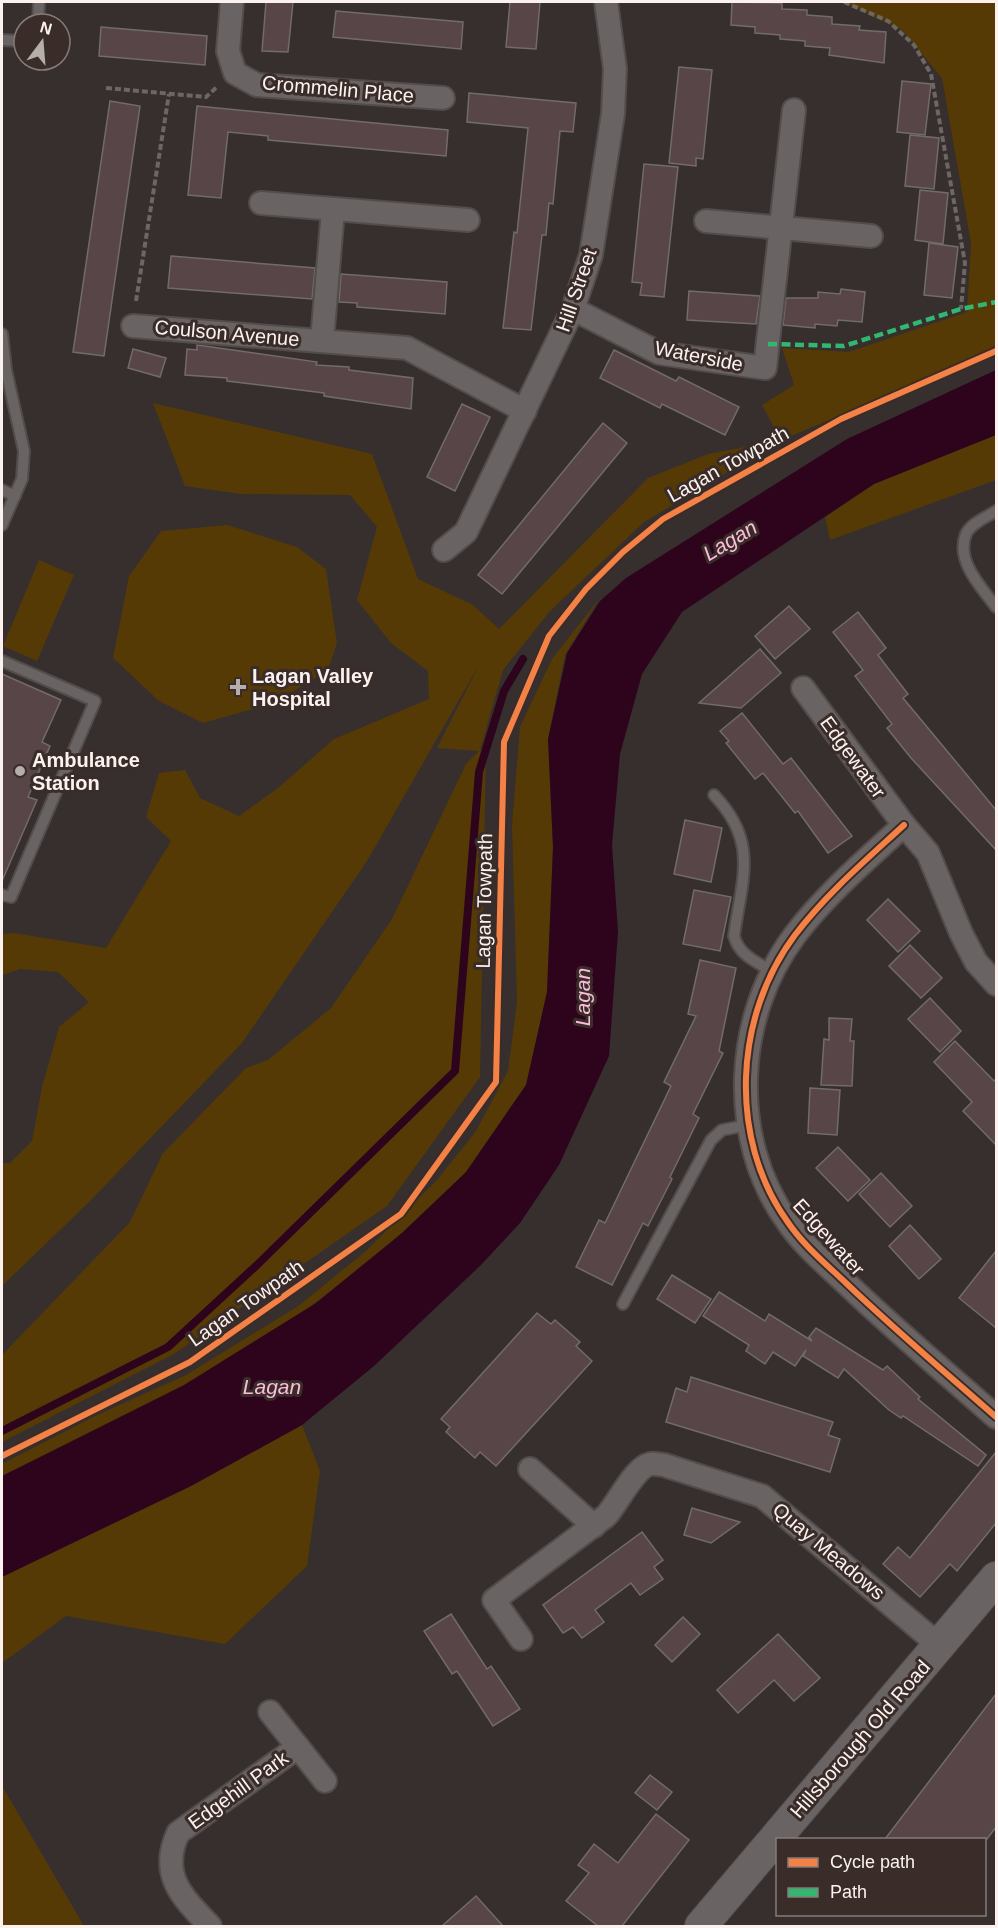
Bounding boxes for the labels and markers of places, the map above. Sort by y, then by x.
place label: Lagan Valley Hospital [252,665,374,710]
marker: Lagan Valley Hospital [229,678,247,696]
place label: Ambulance Station [32,749,140,794]
marker: Ambulance Station [13,764,27,778]

